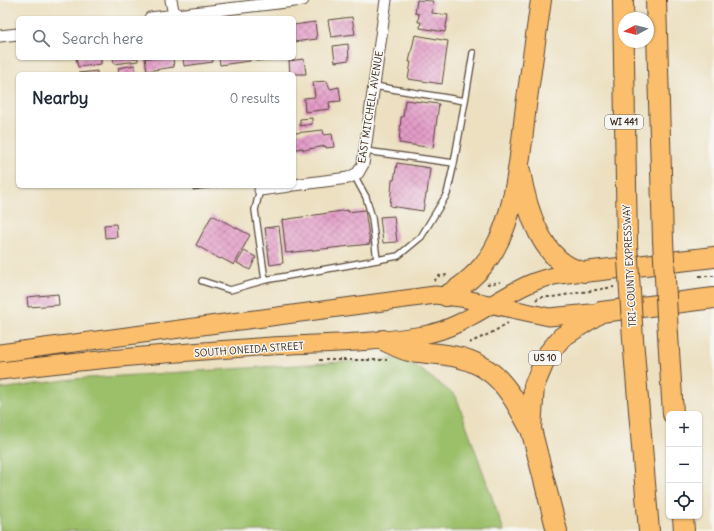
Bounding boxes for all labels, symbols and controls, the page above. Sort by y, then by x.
north arrow [618,12,654,48]
search box [16,16,296,60]
icon: search [30,27,52,49]
text: Search here [62,29,143,48]
street label: EAST MITCHELL AVENUE [355,50,386,164]
text: Nearby [32,87,88,109]
text: 0 results [230,90,280,107]
road number: WI 441 [605,115,643,129]
street label: TRI-COUNTY EXPRESSWAY [620,204,639,328]
street label: SOUTH ONEIDA STREET [194,339,304,360]
road number: US 10 [529,351,561,365]
map controls [666,411,702,519]
button: + [666,411,702,447]
button: − [666,447,702,483]
button: locate [666,483,702,519]

